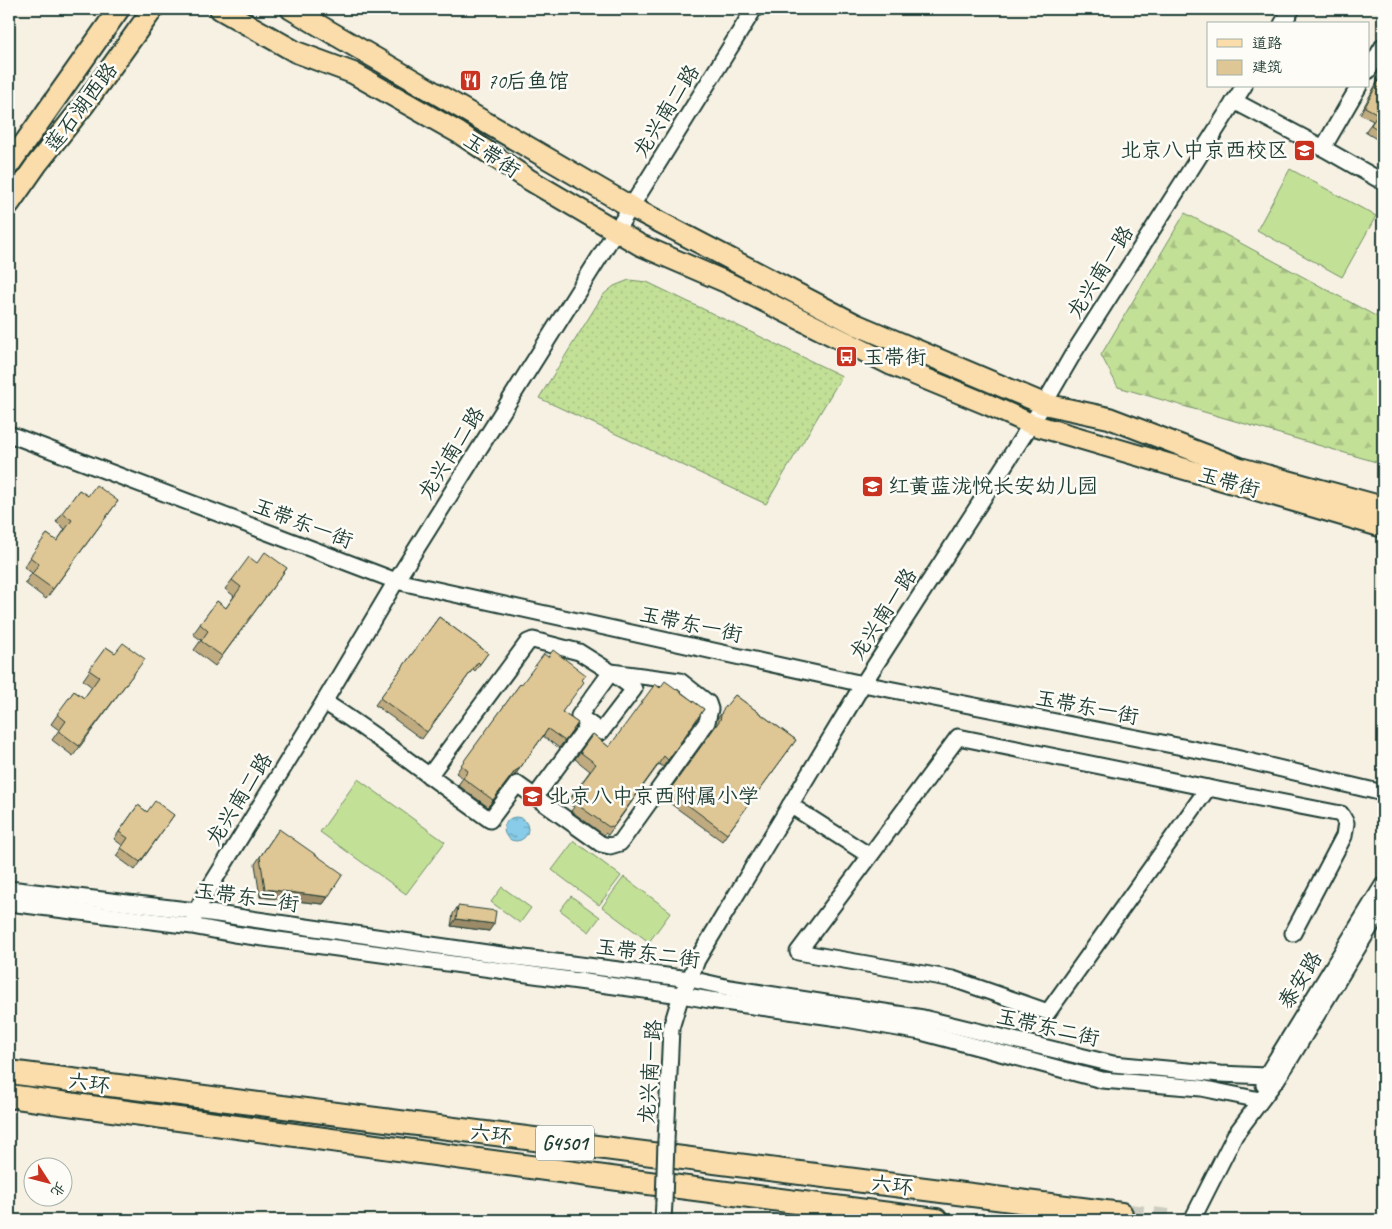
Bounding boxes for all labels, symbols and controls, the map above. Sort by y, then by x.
legend [1207,22,1370,88]
text: 道路 [1252,34,1282,53]
street label: 莲石湖西路 [39,57,123,157]
text: 建筑 [1252,58,1282,77]
street label: 龙兴南二路 [627,60,705,162]
place label: 70后鱼馆 [487,68,569,94]
restaurant icon: 70后鱼馆 [459,69,483,93]
street label: 玉带街 [459,127,525,183]
place label: 北京八中京西校区 [1120,137,1288,163]
school or university icon: 北京八中京西校区 [1292,138,1316,162]
street label: 龙兴南一路 [1061,221,1139,323]
place label: 玉带街 [863,344,926,370]
bus stop icon: 玉带街 [835,345,859,369]
street label: 龙兴南二路 [412,402,490,504]
street label: 玉带街 [1195,461,1263,503]
place label: 红黄蓝泷悦长安幼儿园 [888,473,1098,499]
school or university icon: 红黄蓝泷悦长安幼儿园 [860,474,884,498]
street label: 玉带东一街 [249,492,357,554]
street label: 龙兴南一路 [844,563,922,665]
street label: 玉带东一街 [637,600,745,648]
street label: 玉带东一街 [1033,684,1141,730]
street label: 龙兴南二路 [200,748,278,850]
place label: 北京八中京西附属小学 [549,783,759,809]
school or university icon: 北京八中京西附属小学 [521,784,545,808]
street label: 玉带东二街 [193,877,301,917]
street label: 玉带东二街 [594,933,702,973]
street label: 泰安路 [1272,946,1328,1014]
street label: 玉带东二街 [994,1003,1102,1051]
street label: 龙兴南一路 [633,1019,667,1125]
street label: 六环 [67,1068,111,1098]
street label: 六环 [469,1119,513,1149]
road number: G4501 [536,1126,594,1160]
north arrow [22,1156,72,1206]
street label: 六环 [870,1170,914,1200]
text: 北 [47,1179,69,1200]

